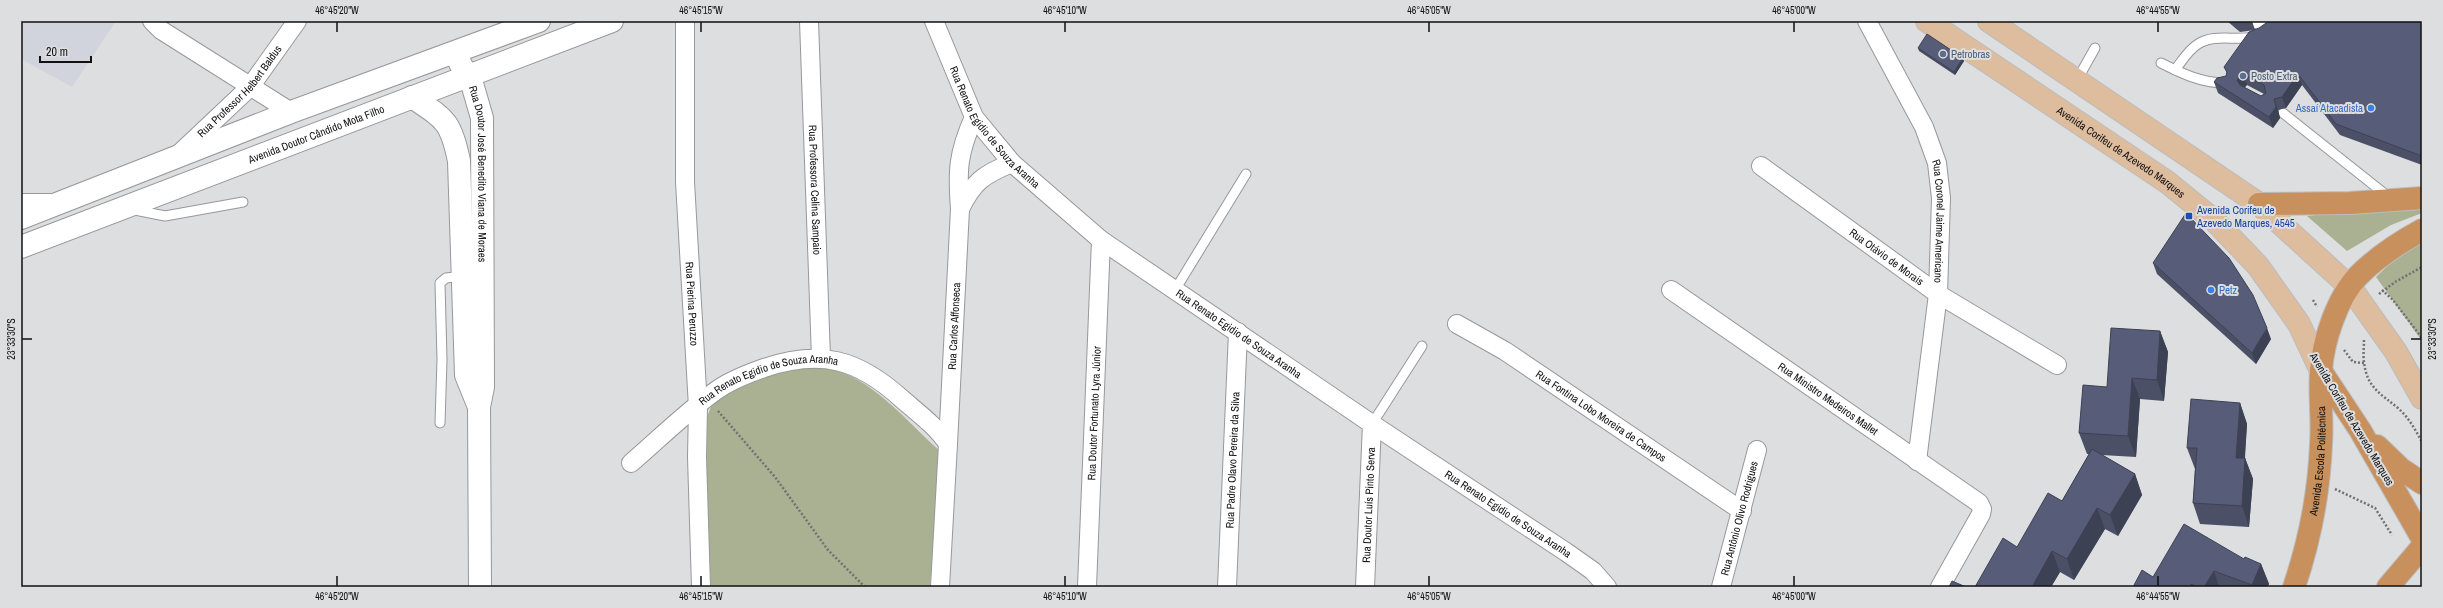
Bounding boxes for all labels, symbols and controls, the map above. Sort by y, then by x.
text: 46°45'20"W [315,4,359,17]
text: 46°45'15"W [679,4,723,17]
text: 46°45'10"W [1043,4,1087,17]
text: 46°45'05"W [1407,4,1451,17]
text: 46°45'00"W [1772,4,1816,17]
text: 46°44'55"W [2136,4,2180,17]
scale bar [40,38,91,64]
street label: Rua Professor Helbert Baldus [194,42,285,140]
text: 20 m [46,44,68,60]
place label: Petrobras [1951,47,1991,61]
marker: Petrobras [1938,49,1948,59]
street label: Rua Renato Egidio de Souza Aranha [947,64,1043,191]
place label: Posto Extra [2251,69,2298,83]
marker: Posto Extra [2238,71,2248,81]
street label: Rua Doutor José Benedito Viana de Moraes [466,84,490,263]
place label: Assaí Atacadista [2295,101,2363,115]
street label: Avenida Doutor Cândido Mota Filho [245,102,386,167]
street label: Avenida Corifeu de Azevedo Marques [2053,102,2188,201]
marker: Assaí Atacadista [2366,103,2376,113]
street label: Rua Professora Celina Sampaio [806,125,824,255]
street label: Rua Coronel Jaime Americano [1929,157,1948,283]
place label: Avenida Corifeu de Azevedo Marques, 4545 [2196,203,2295,230]
marker: Avenida Corifeu de Azevedo Marques, 4545 [2184,211,2194,221]
street label: Rua Otávio de Morais [1847,225,1927,289]
street label: Rua Pierina Peruzzo [683,261,701,346]
street label: Rua Carlos Affonseca [945,282,963,370]
place label: Petz [2219,283,2238,297]
marker: Petz [2206,285,2216,295]
street label: Rua Renato Egidio de Souza Aranha [1173,286,1304,381]
text: 23°33'30"S [5,318,18,360]
text: 23°33'30"S [2426,318,2439,360]
street label: Rua Doutor Fortunato Lyra Júnior [1084,346,1104,481]
street label: Avenida Corifeu de Azevedo Marques [2306,349,2397,488]
street label: Rua Renato Egidio de Souza Aranha [696,352,840,408]
street label: Rua Ministro Medeiros Mallet [1775,359,1881,438]
street label: Rua Fontina Lobo Moreira de Campos [1533,367,1669,465]
street label: Rua Padre Olavo Pereira da Silva [1223,391,1242,529]
street label: Avenida Escola Politécnica [2306,406,2329,518]
street label: Rua Doutor Luís Pinto Serva [1359,447,1378,563]
street label: Rua Antônio Olivo Rodrigues [1717,459,1761,577]
street label: Rua Renato Egidio de Souza Aranha [1442,467,1574,561]
text: 46°45'20"W [315,590,359,603]
text: 46°45'15"W [679,590,723,603]
text: 46°45'10"W [1043,590,1087,603]
text: 46°45'05"W [1407,590,1451,603]
text: 46°45'00"W [1772,590,1816,603]
text: 46°44'55"W [2136,590,2180,603]

